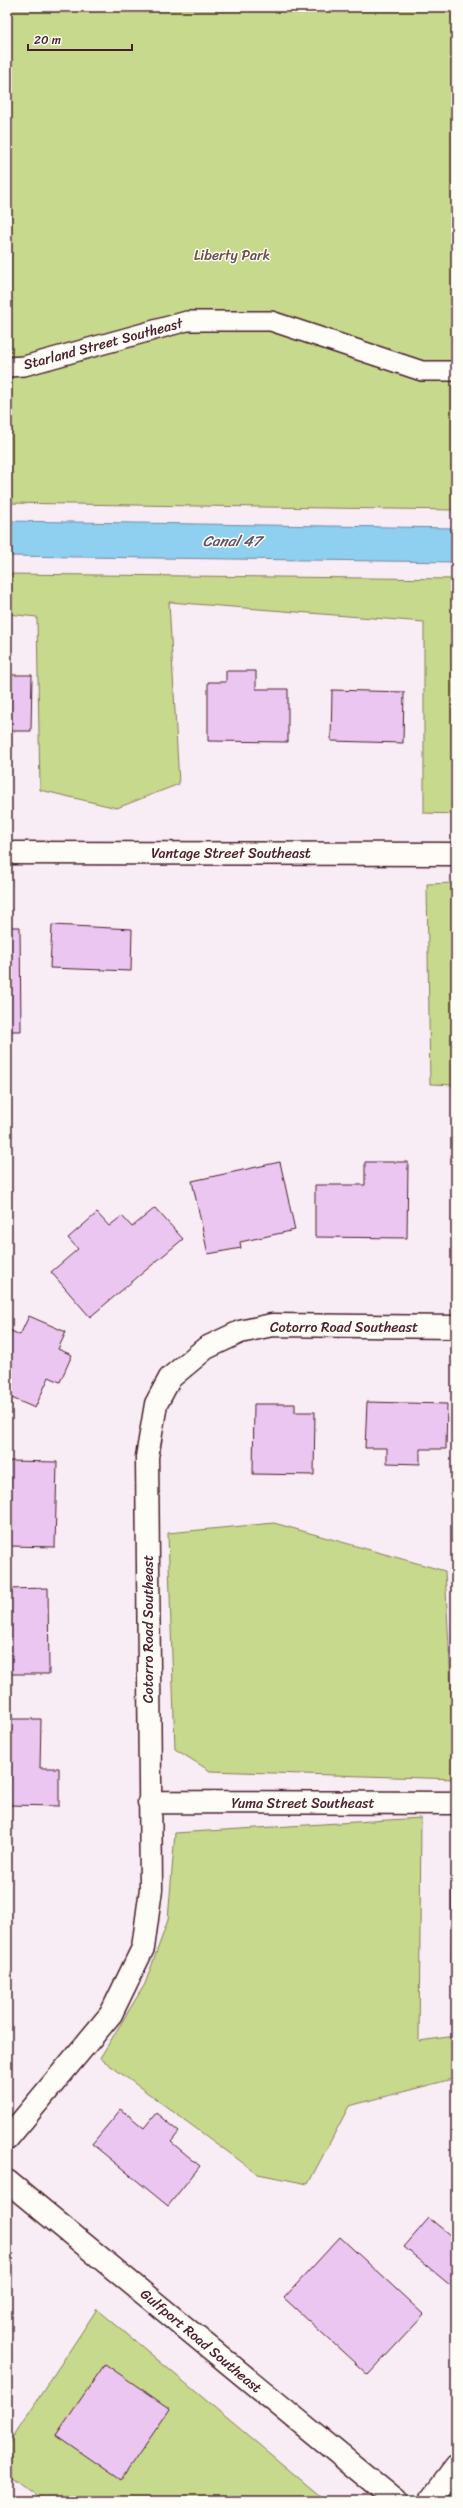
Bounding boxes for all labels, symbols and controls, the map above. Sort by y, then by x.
scale bar [28,26,132,52]
text: 20 m [34,29,61,51]
park label: Liberty Park [194,243,270,268]
street label: Starland Street Southeast [21,310,187,377]
water label: Canal 47 [203,528,265,554]
street label: Vantage Street Southeast [151,841,311,866]
street label: Cotorro Road Southeast [270,1315,418,1340]
street label: Cotorro Road Southeast [136,1555,161,1703]
street label: Yuma Street Southeast [231,1791,375,1816]
street label: Gulfport Road Southeast [134,2282,268,2400]

